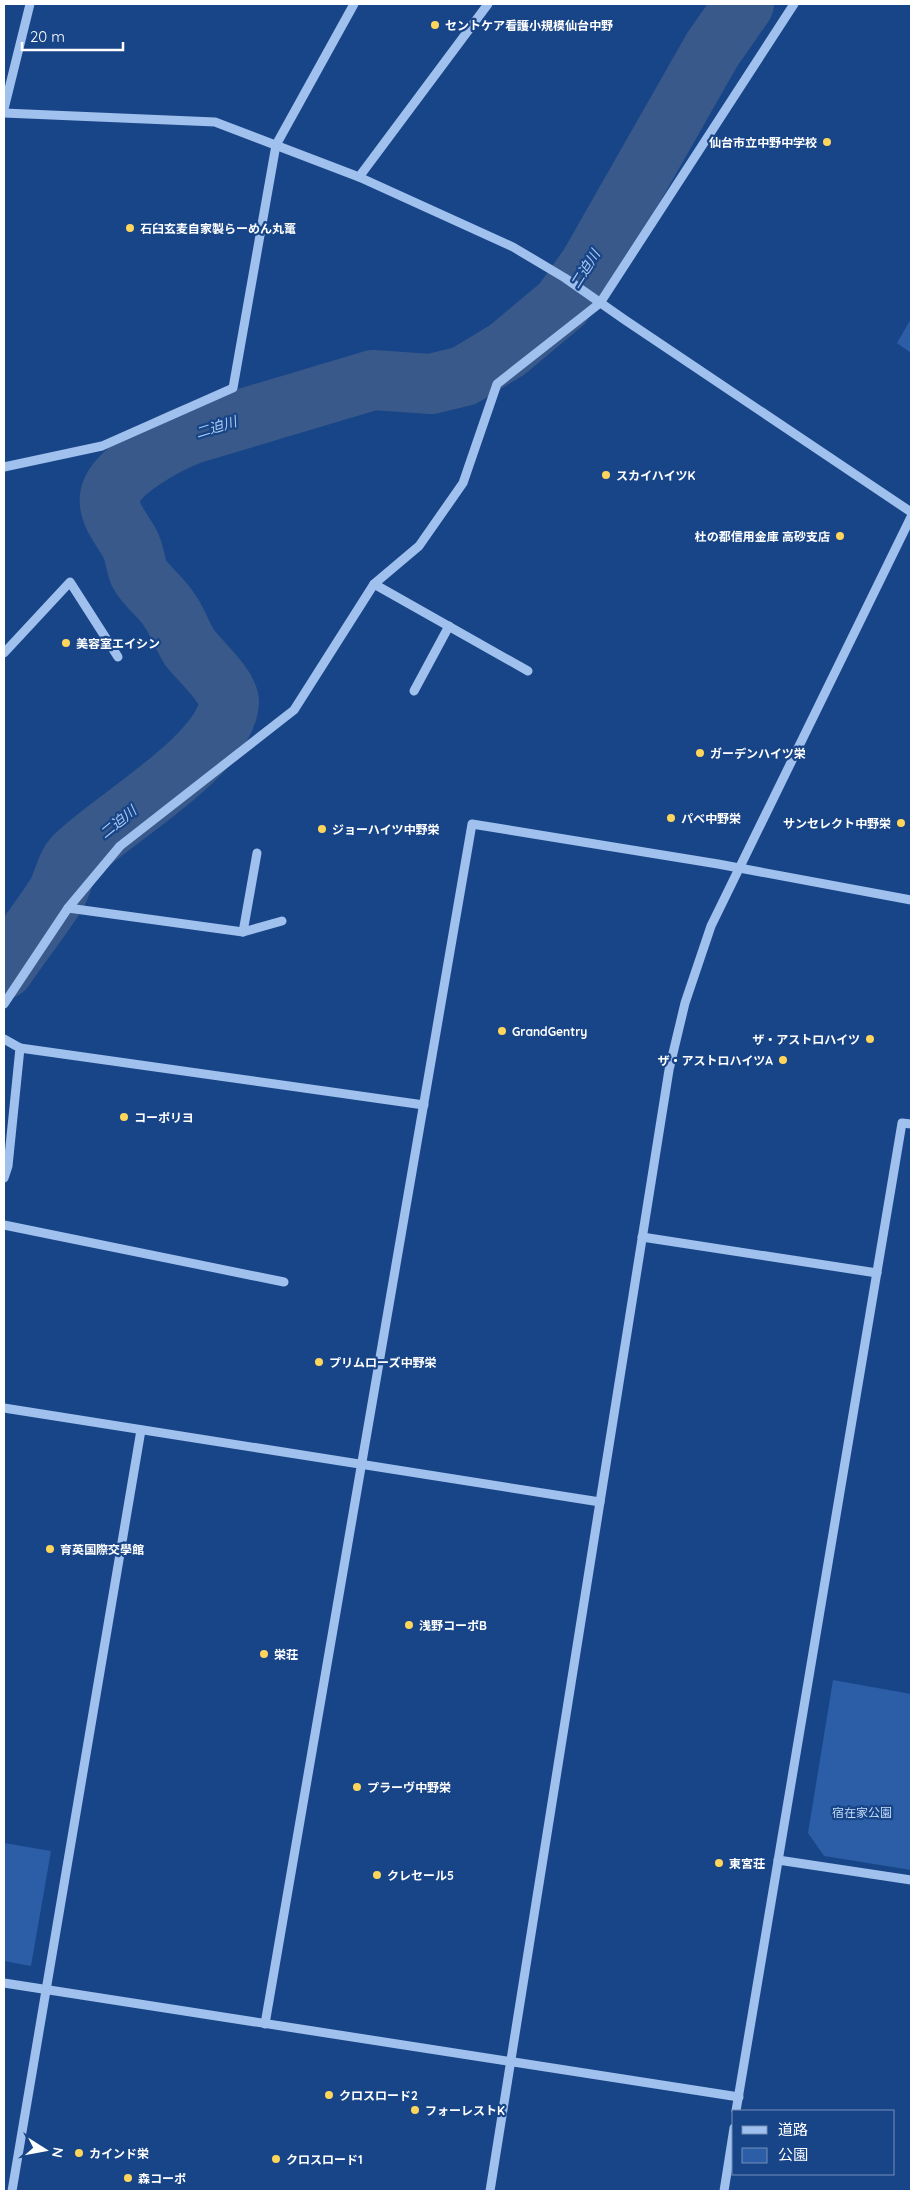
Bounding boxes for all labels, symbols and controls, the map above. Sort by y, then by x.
place label: セントケア看護小規模仙台中野 [445,18,613,33]
marker: セントケア看護小規模仙台中野 [429,19,441,31]
scale bar [22,20,124,52]
text: 20 m [30,27,65,46]
place label: 仙台市立中野中学校 [709,135,817,150]
marker: 仙台市立中野中学校 [821,136,833,148]
place label: 石臼玄麦自家製らーめん丸竃 [140,221,296,236]
marker: 石臼玄麦自家製らーめん丸竃 [124,222,136,234]
water label: 二迫川 [566,245,605,292]
water label: 二迫川 [193,412,241,442]
place label: スカイハイツK [616,468,696,483]
marker: スカイハイツK [600,469,612,481]
place label: 杜の都信用金庫 高砂支店 [695,529,830,544]
marker: 杜の都信用金庫 高砂支店 [834,530,846,542]
place label: 美容室エイシン [76,636,160,651]
marker: 美容室エイシン [60,637,72,649]
place label: ガーデンハイツ栄 [710,746,806,761]
marker: ガーデンハイツ栄 [694,747,706,759]
water label: 二迫川 [96,801,142,842]
place label: パベ中野栄 [681,811,741,826]
marker: パベ中野栄 [665,812,677,824]
place label: サンセレクト中野栄 [783,816,891,831]
marker: サンセレクト中野栄 [895,817,907,829]
place label: ジョーハイツ中野栄 [332,822,440,837]
marker: ジョーハイツ中野栄 [316,823,328,835]
place label: GrandGentry [512,1024,587,1039]
marker: GrandGentry [496,1025,508,1037]
place label: ザ・アストロハイツ [752,1032,860,1047]
marker: ザ・アストロハイツ [864,1033,876,1045]
place label: ザ・アストロハイツA [658,1053,773,1068]
marker: ザ・アストロハイツA [777,1054,789,1066]
place label: コーポリヨ [134,1110,194,1125]
marker: コーポリヨ [118,1111,130,1123]
place label: プリムローズ中野栄 [329,1355,436,1370]
marker: プリムローズ中野栄 [313,1356,325,1368]
place label: 育英国際交學館 [60,1542,144,1557]
marker: 育英国際交學館 [44,1543,56,1555]
place label: 浅野コーポB [419,1618,487,1633]
marker: 浅野コーポB [403,1619,415,1631]
place label: 栄荘 [274,1647,298,1662]
marker: 栄荘 [258,1648,270,1660]
place label: プラーヴ中野栄 [367,1780,451,1795]
marker: プラーヴ中野栄 [351,1781,363,1793]
park label: 宿在家公園 [832,1805,892,1820]
place label: 東宮荘 [729,1856,765,1871]
marker: 東宮荘 [713,1857,725,1869]
place label: クレセール5 [387,1868,454,1883]
marker: クレセール5 [371,1869,383,1881]
place label: クロスロード2 [339,2088,418,2103]
marker: クロスロード2 [323,2089,335,2101]
place label: フォーレストK [425,2103,505,2118]
marker: フォーレストK [409,2104,421,2116]
legend [732,2110,895,2175]
text: 道路 [778,2120,808,2139]
north arrow [20,2125,70,2175]
text: 公園 [778,2145,808,2164]
text: N [48,2146,68,2159]
place label: カインド栄 [89,2146,149,2161]
marker: カインド栄 [73,2147,85,2159]
place label: クロスロード1 [286,2152,363,2167]
marker: クロスロード1 [270,2153,282,2165]
place label: 森コーポ [138,2171,186,2186]
marker: 森コーポ [122,2172,134,2184]

